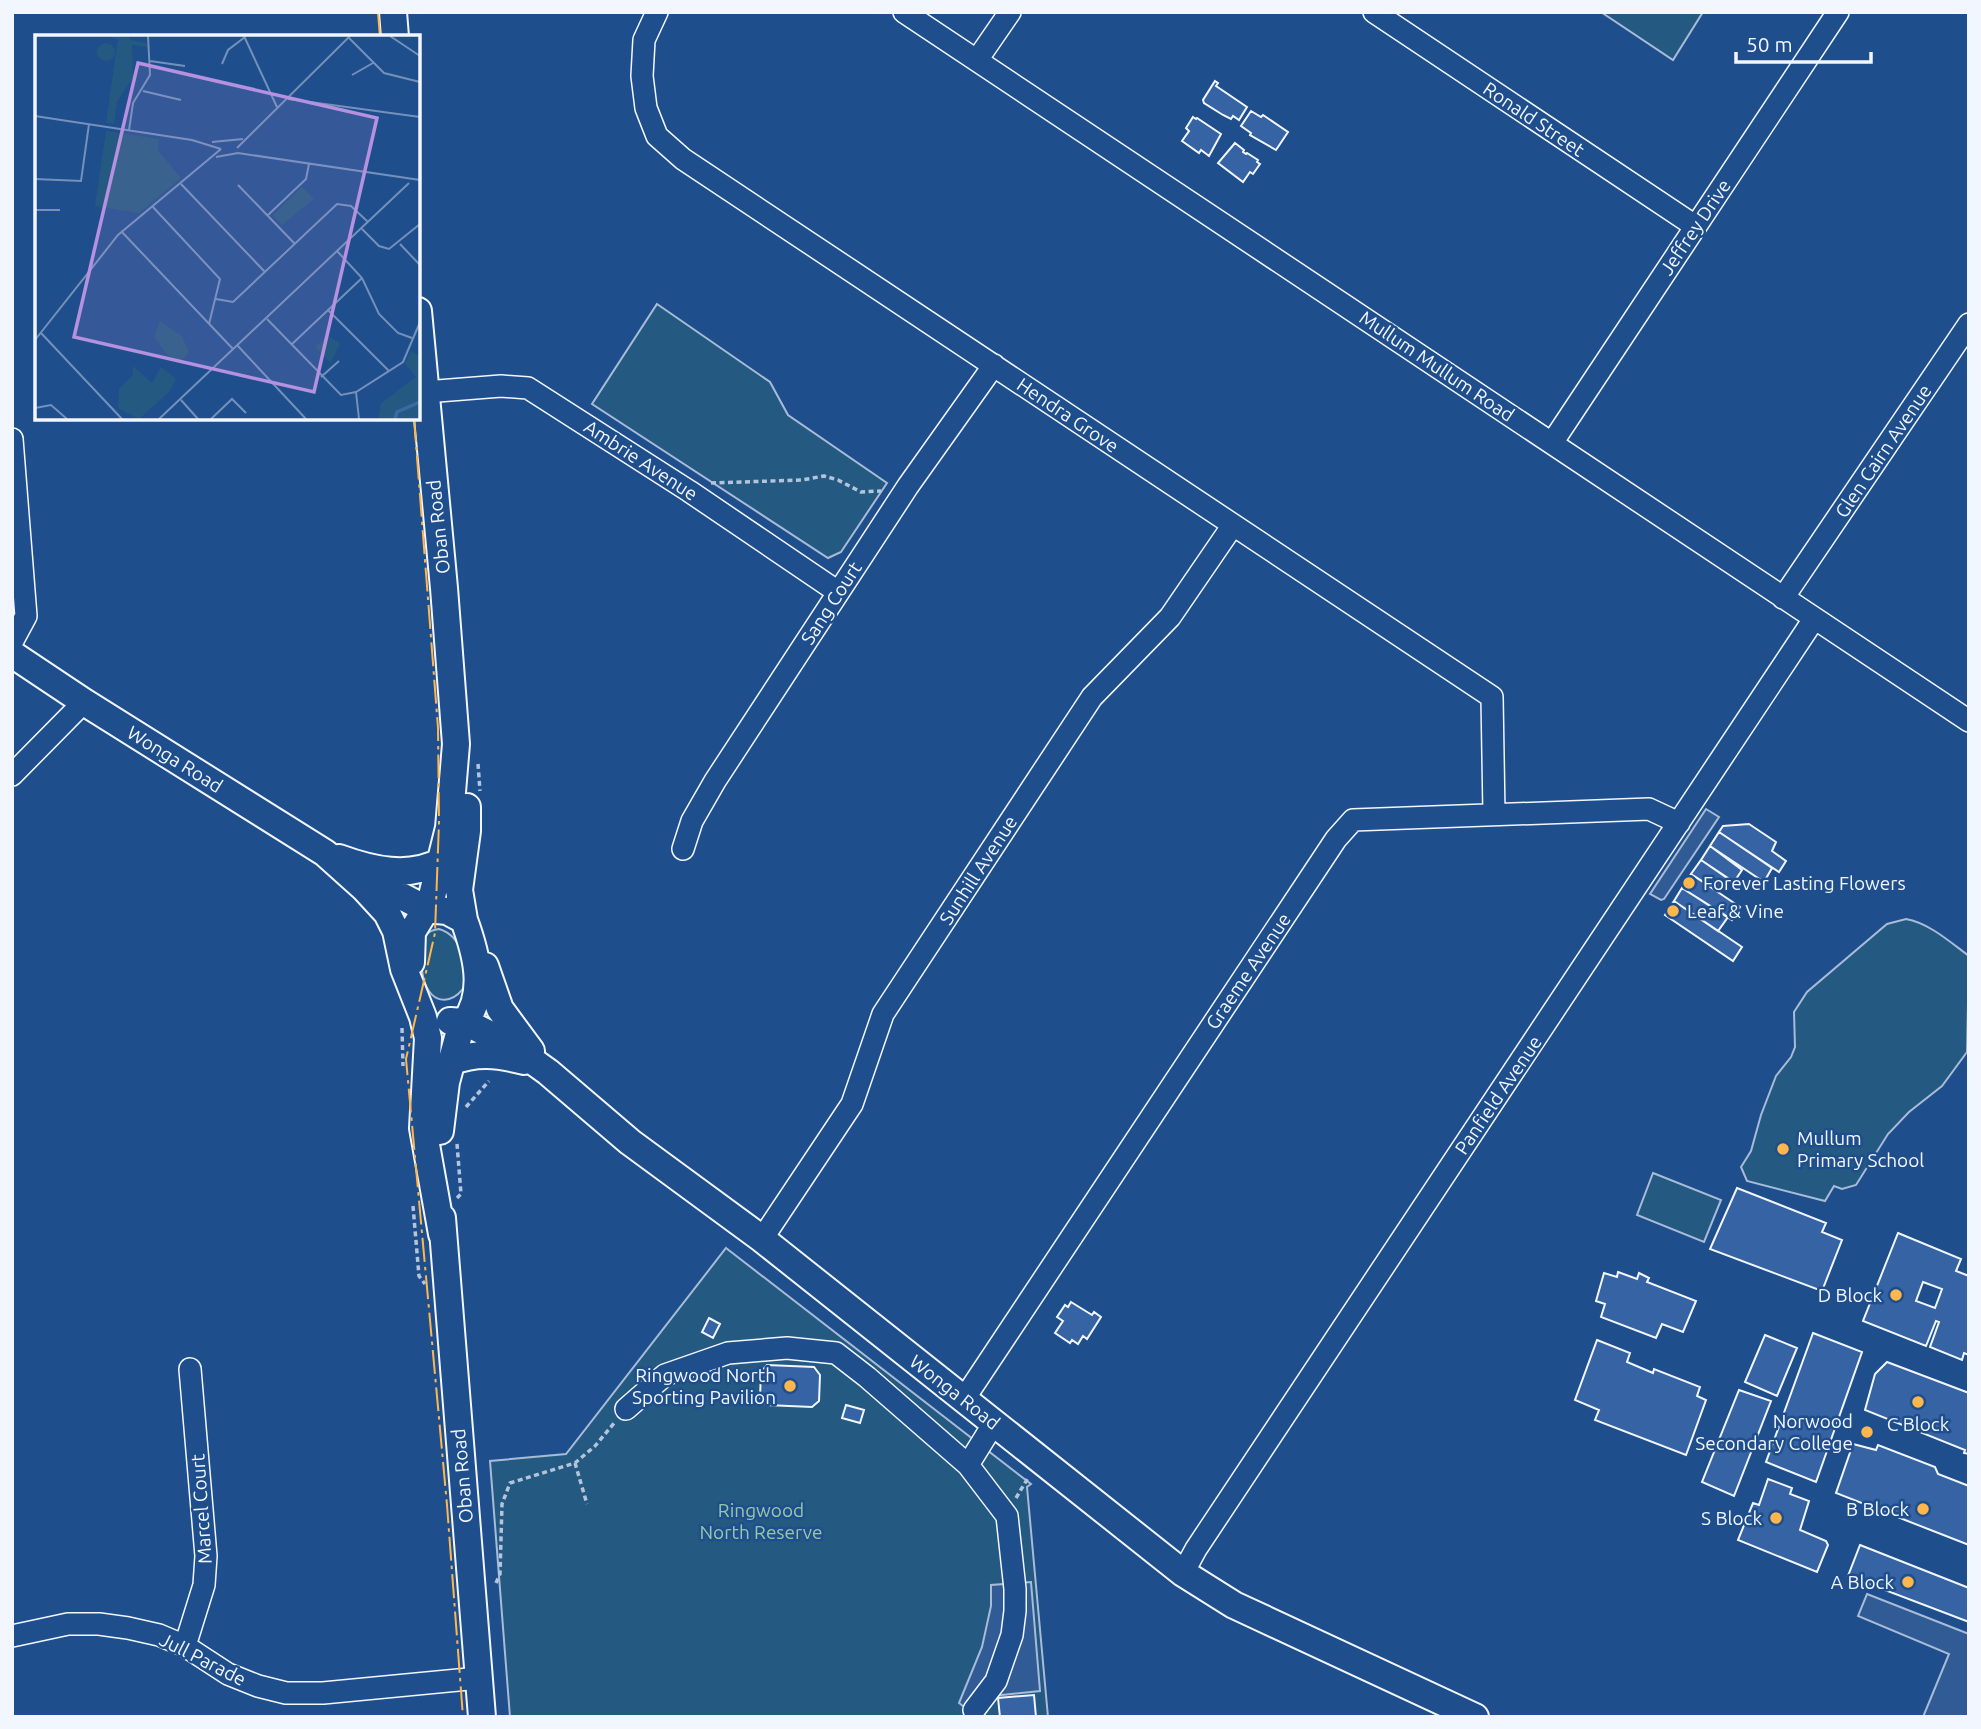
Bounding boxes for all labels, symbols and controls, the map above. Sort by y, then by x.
scale bar [1736,21,1871,65]
text: 50 m [1746,32,1793,56]
inset map [35,35,420,420]
street label: Ronald Street [1479,77,1589,161]
street label: Jeffrey Drive [1655,175,1735,279]
street label: Mullum Mullum Road [1356,306,1518,426]
street label: Hendra Grove [1013,373,1123,457]
street label: Glen Cairn Avenue [1830,380,1936,522]
street label: Ambrie Avenue [580,415,702,505]
street label: Oban Road [422,479,454,575]
street label: Sang Court [796,557,866,648]
street label: Wonga Road [123,721,227,797]
street label: Sunhill Avenue [935,811,1021,929]
place label: Forever Lasting Flowers [1703,872,1906,894]
marker: Forever Lasting Flowers [1681,875,1697,891]
place label: Leaf & Vine [1687,900,1784,922]
marker: Leaf & Vine [1665,903,1681,919]
street label: Graeme Avenue [1201,909,1295,1033]
street label: Panfield Avenue [1450,1031,1546,1159]
place label: Mullum Primary School [1797,1127,1924,1171]
marker: Mullum Primary School [1775,1141,1791,1157]
place label: D Block [1818,1284,1882,1306]
marker: D Block [1888,1287,1904,1303]
street label: Wonga Road [906,1350,1004,1434]
place label: Ringwood North Sporting Pavilion [632,1364,776,1408]
marker: Ringwood North Sporting Pavilion [782,1378,798,1394]
marker: C Block [1910,1394,1926,1410]
place label: Norwood Secondary College [1695,1410,1853,1454]
place label: C Block [1887,1413,1950,1435]
marker: Norwood Secondary College [1859,1424,1875,1440]
street label: Oban Road [447,1428,477,1524]
street label: Marcel Court [186,1453,216,1565]
place label: B Block [1846,1498,1909,1520]
park label: Ringwood North Reserve [700,1499,822,1543]
marker: B Block [1915,1501,1931,1517]
place label: S Block [1701,1507,1762,1529]
marker: S Block [1768,1510,1784,1526]
place label: A Block [1831,1571,1894,1593]
marker: A Block [1900,1574,1916,1590]
street label: Jull Parade [156,1628,250,1690]

